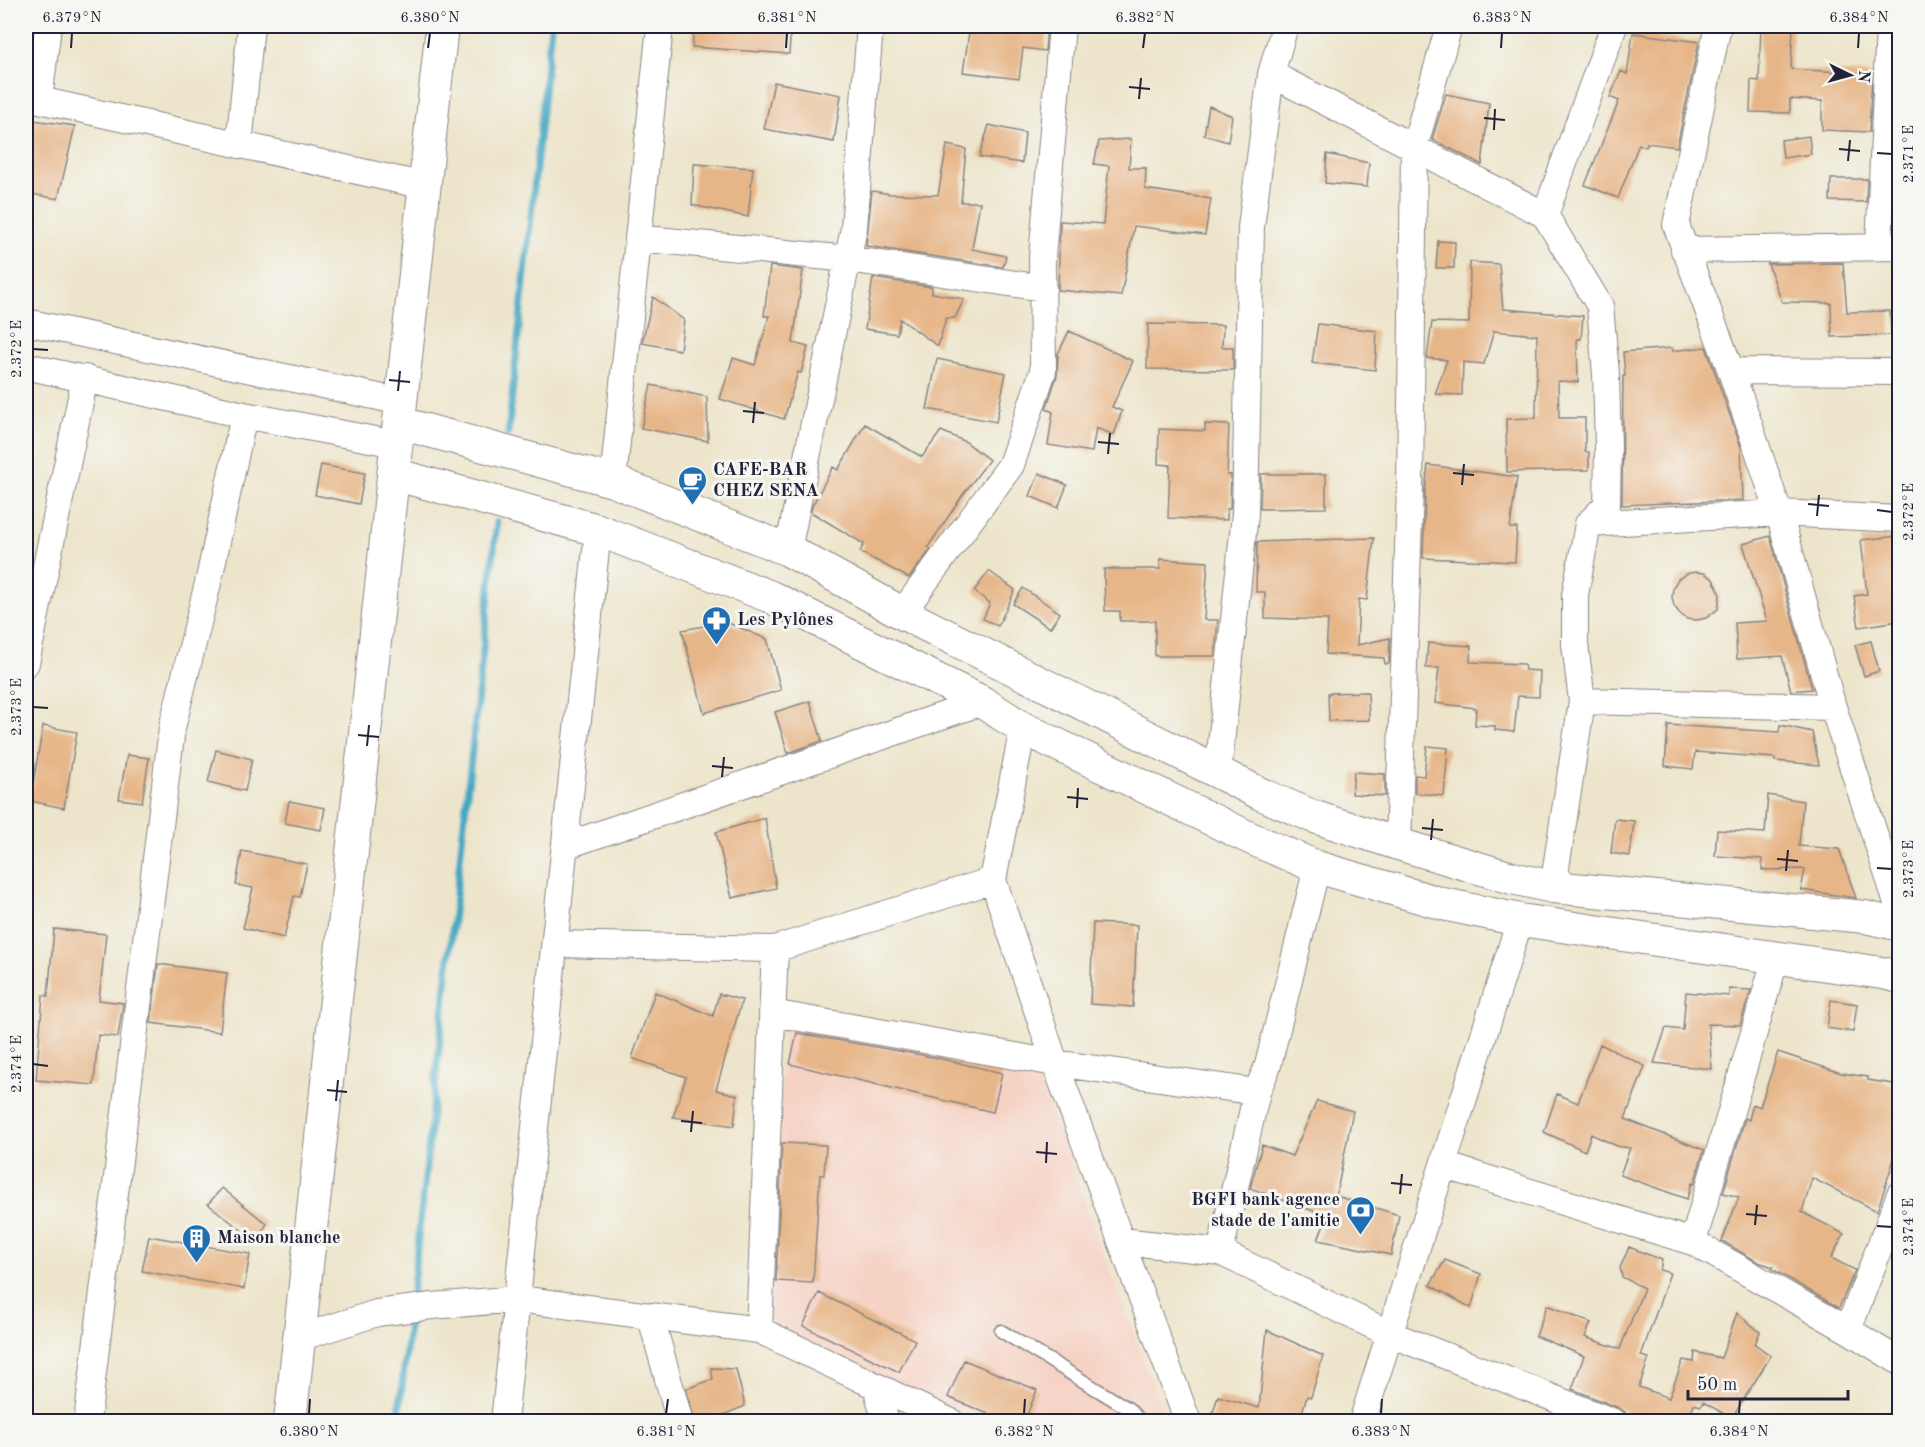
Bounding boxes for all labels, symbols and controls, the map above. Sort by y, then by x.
text: 6.379°N [42,11,102,26]
text: 6.380°N [400,11,460,26]
text: 6.381°N [757,11,817,26]
text: 6.382°N [1115,11,1175,26]
text: 6.383°N [1472,11,1532,26]
text: 6.384°N [1829,11,1889,26]
north arrow [1820,45,1880,105]
text: N [1854,69,1871,84]
text: 2.371°E [1902,125,1917,183]
text: 2.372°E [10,320,25,378]
place label: CAFE-BAR CHEZ SENA [713,461,819,500]
cafe icon: CAFE-BAR CHEZ SENA [676,464,708,506]
text: 2.372°E [1902,483,1917,541]
pharmacy icon: Les Pylônes [700,604,732,646]
place label: Les Pylônes [737,611,834,629]
text: 2.373°E [10,678,25,736]
text: 2.373°E [1902,840,1917,898]
text: 2.374°E [10,1035,25,1093]
place label: BGFI bank agence stade de l'amitie [1191,1191,1340,1230]
bank icon: BGFI bank agence stade de l'amitie [1345,1194,1377,1236]
text: 2.374°E [1902,1198,1917,1256]
building icon: Maison blanche [180,1222,212,1264]
place label: Maison blanche [217,1229,341,1247]
scale bar [1688,1363,1848,1401]
text: 50 m [1697,1376,1737,1394]
text: 6.380°N [279,1425,339,1440]
text: 6.381°N [636,1425,696,1440]
text: 6.382°N [994,1425,1054,1440]
text: 6.383°N [1351,1425,1411,1440]
text: 6.384°N [1709,1425,1769,1440]

